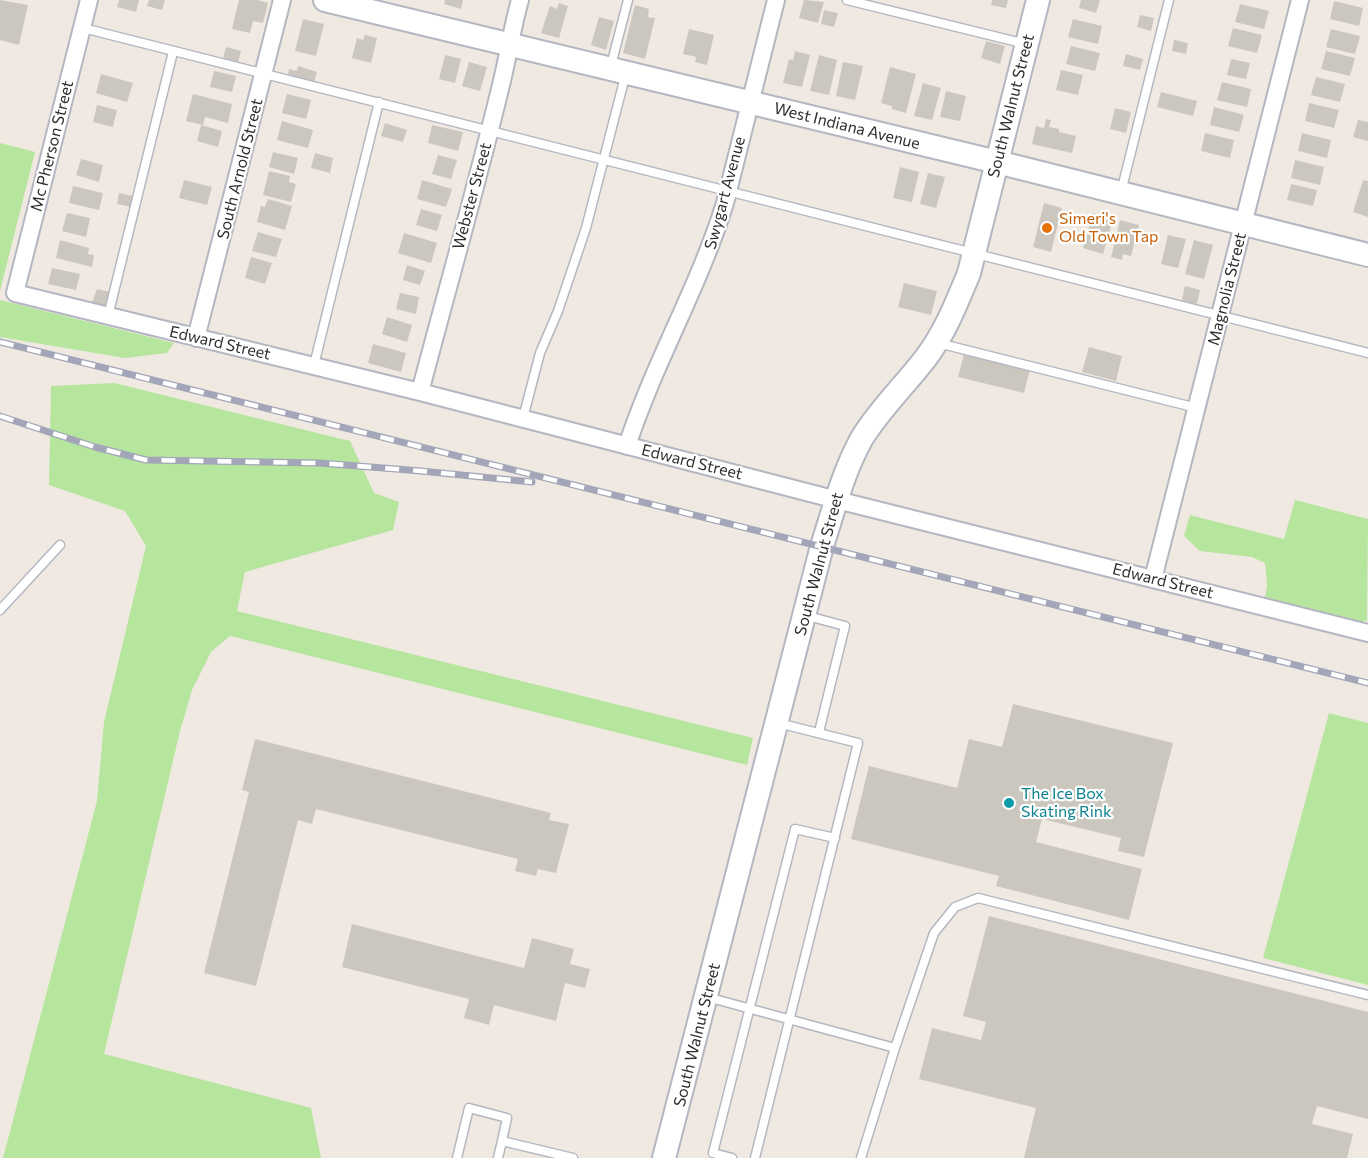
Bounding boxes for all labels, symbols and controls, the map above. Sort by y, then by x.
street label: South Walnut Street [984,32,1038,180]
street label: Mc Pherson Street [26,79,78,213]
street label: South Arnold Street [213,97,267,241]
street label: West Indiana Avenue [772,99,922,153]
street label: Swygart Avenue [701,134,749,252]
street label: Webster Street [449,141,495,251]
place label: Simeri's Old Town Tap [1059,209,1158,247]
marker: Simeri's Old Town Tap [1040,221,1054,235]
street label: Magnolia Street [1204,231,1250,347]
street label: Edward Street [167,322,273,364]
street label: Edward Street [640,440,744,484]
street label: South Walnut Street [791,490,847,638]
street label: Edward Street [1111,559,1215,603]
place label: The Ice Box Skating Rink [1021,784,1112,822]
marker: The Ice Box Skating Rink [1002,796,1016,810]
street label: South Walnut Street [670,961,724,1109]

